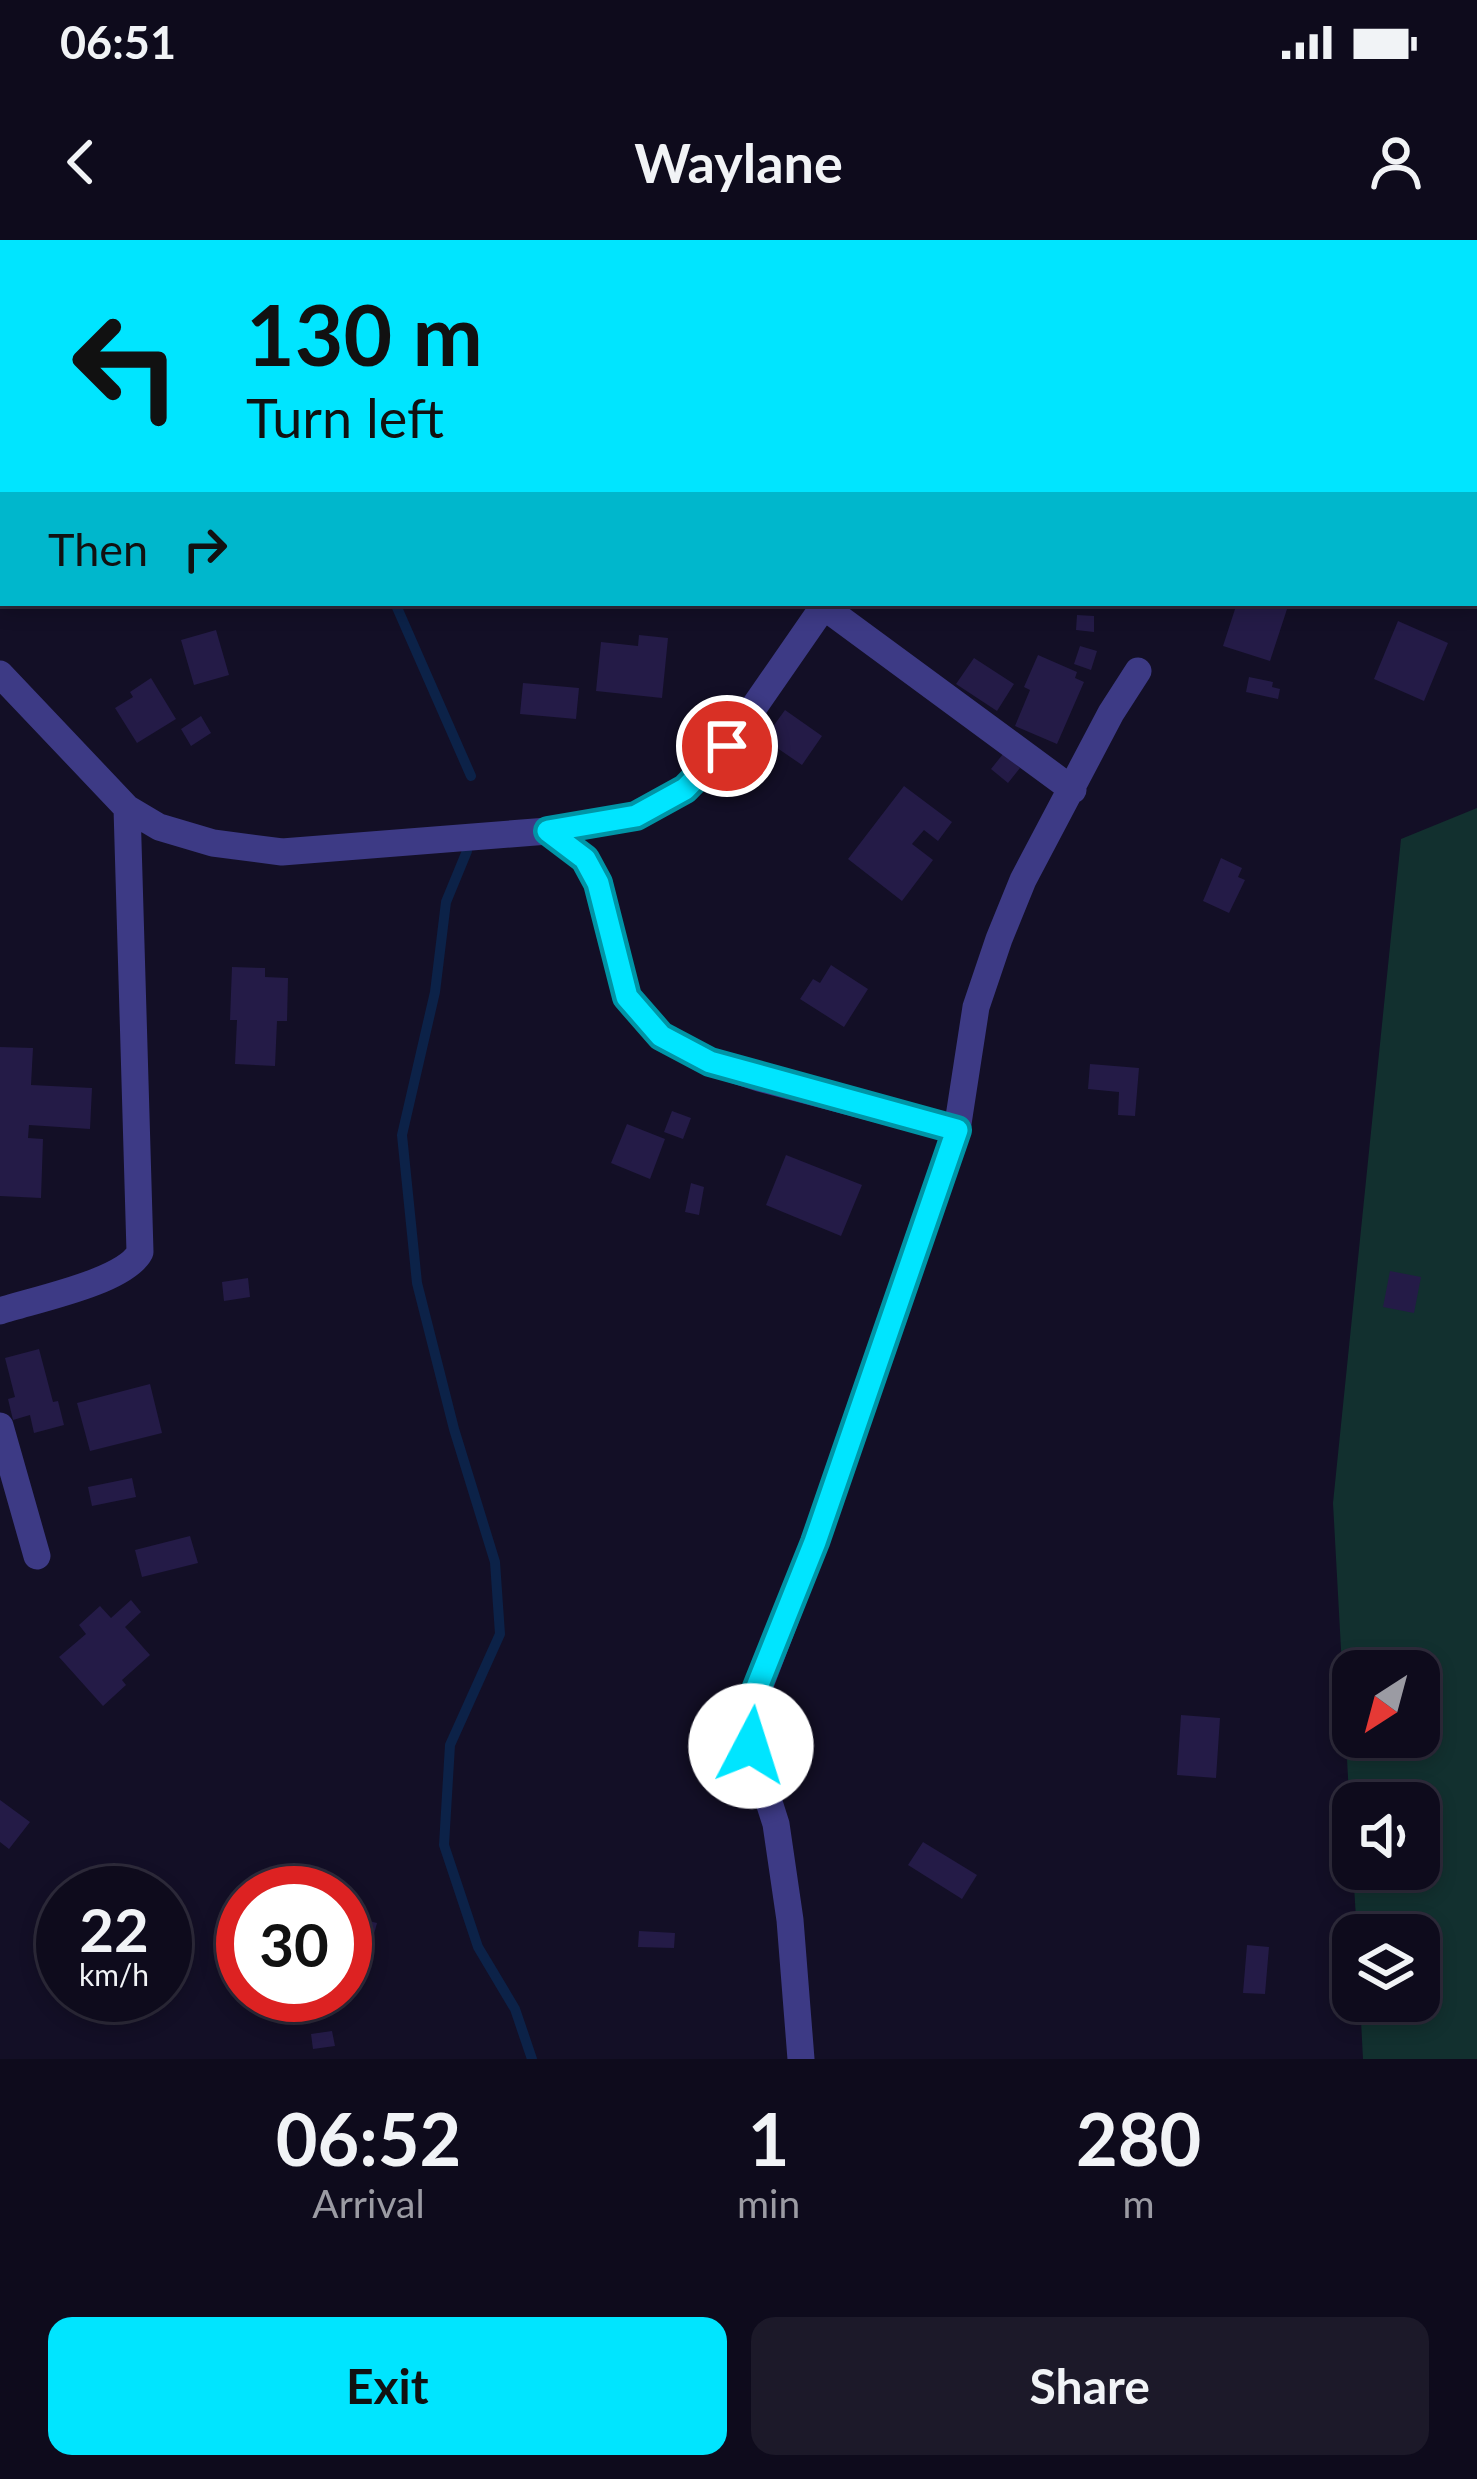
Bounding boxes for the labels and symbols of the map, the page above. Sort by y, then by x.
pin [676,695,778,797]
north arrow [1332,1650,1440,1758]
position arrow [688,1683,814,1809]
speed limit sign: 30 [216,1866,372,2022]

